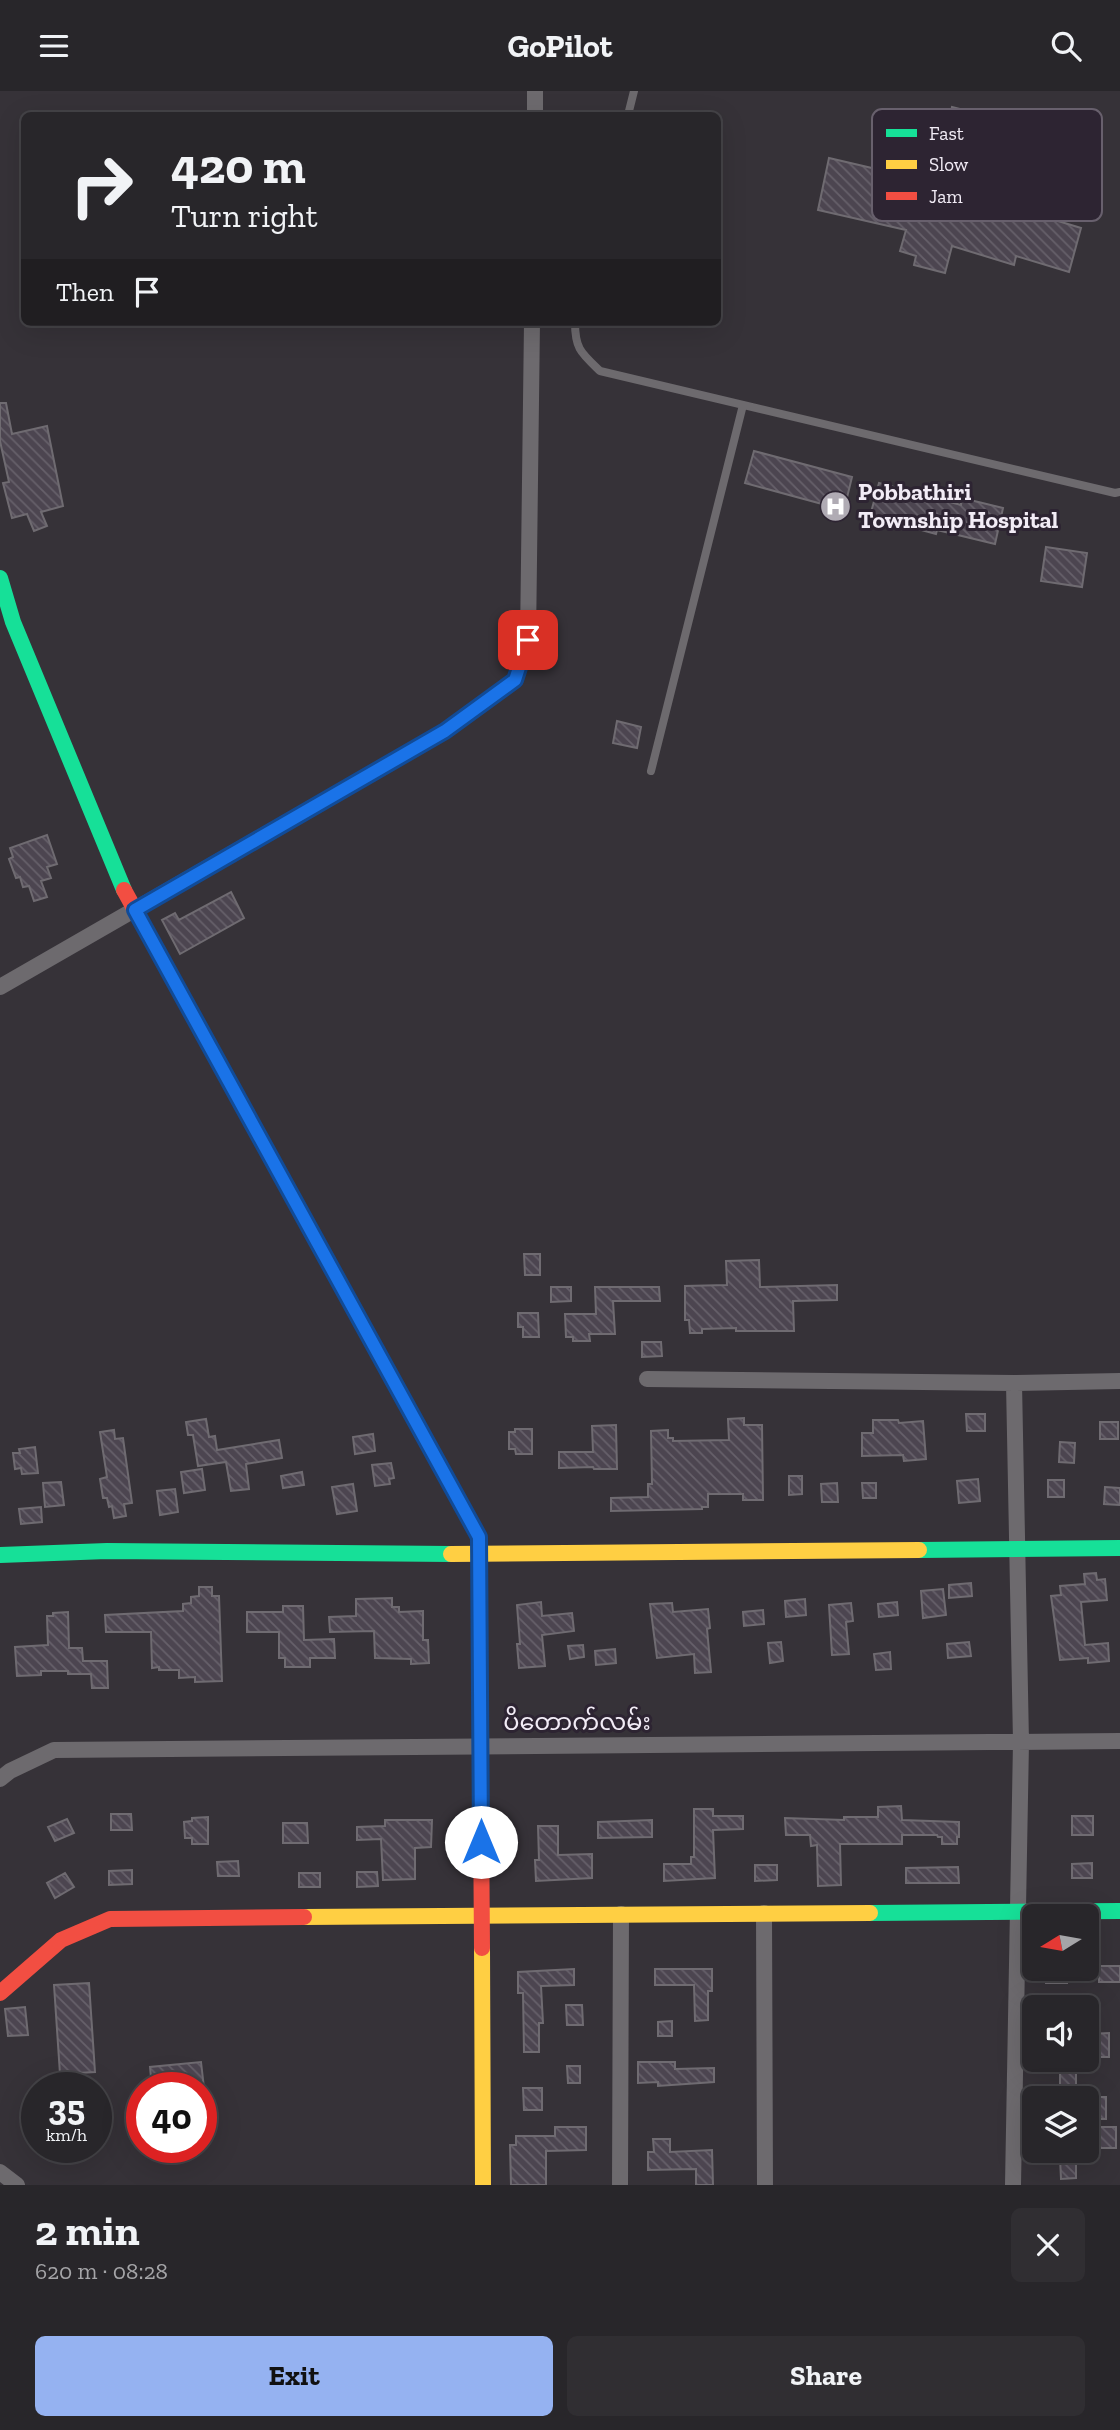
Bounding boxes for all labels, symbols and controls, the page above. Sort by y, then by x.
icon: menu [35,27,73,65]
text: GoPilot [507,27,613,65]
icon: search [1047,27,1085,65]
legend [872,109,1102,221]
text: Fast [929,122,964,145]
text: 420 m [171,137,306,196]
icon: right [56,140,147,231]
text: Slow [929,153,969,176]
text: Jam [929,185,963,208]
text: Turn right [171,197,318,235]
icon: arrive [128,273,166,311]
text: Then [56,276,114,308]
place label: Pobbathiri Township Hospital [858,477,1059,534]
hospital icon: Pobbathiri Township Hospital [818,489,852,523]
pin [498,610,558,670]
icon: arrive [509,621,547,659]
street label: ပိတောက်လမ်း [503,1706,651,1736]
position arrow [444,1805,518,1879]
north arrow [1022,1904,1099,1981]
map controls [1022,1904,1099,2163]
button: sound [1022,1995,1099,2072]
speed limit sign: 40 [126,2072,217,2163]
button: layers [1022,2086,1099,2163]
text: 35 [48,2087,85,2129]
text: km/h [46,2124,87,2146]
text: 2 min [35,2205,140,2256]
button: close [1011,2208,1085,2282]
text: 620 m · 08:28 [35,2257,168,2285]
button: Exit [35,2336,553,2416]
button: Share [567,2336,1085,2416]

